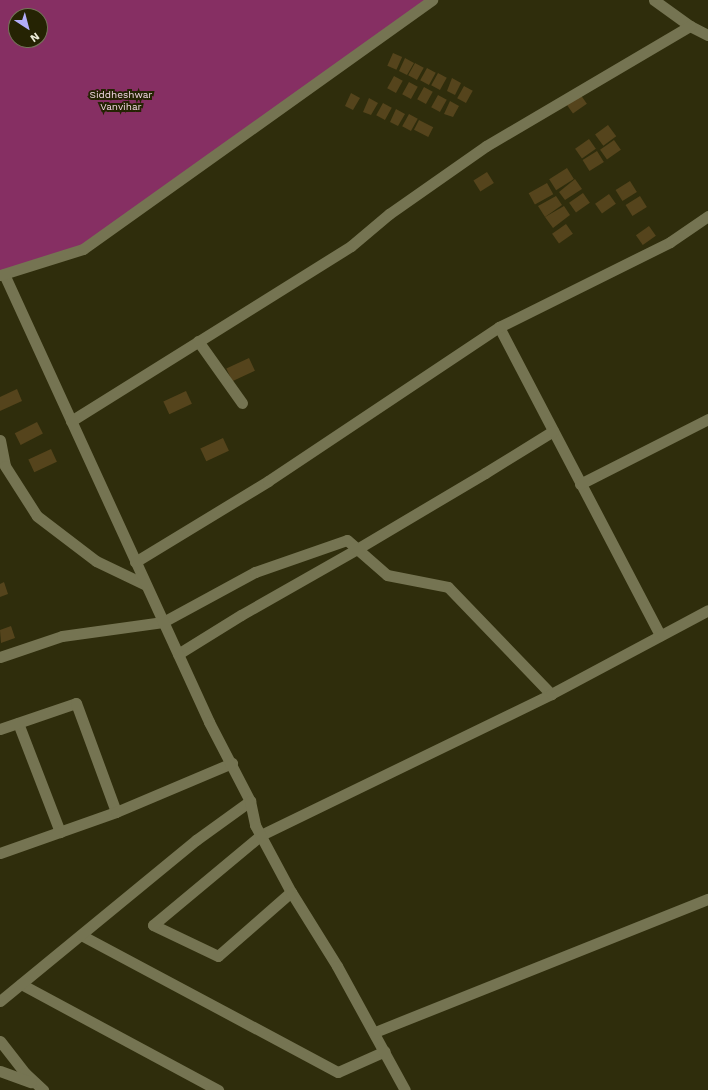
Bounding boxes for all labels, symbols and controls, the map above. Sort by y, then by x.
north arrow [8,8,48,48]
text: N [28,30,42,45]
park label: Siddheshwar Vanvihar [90,88,152,112]

